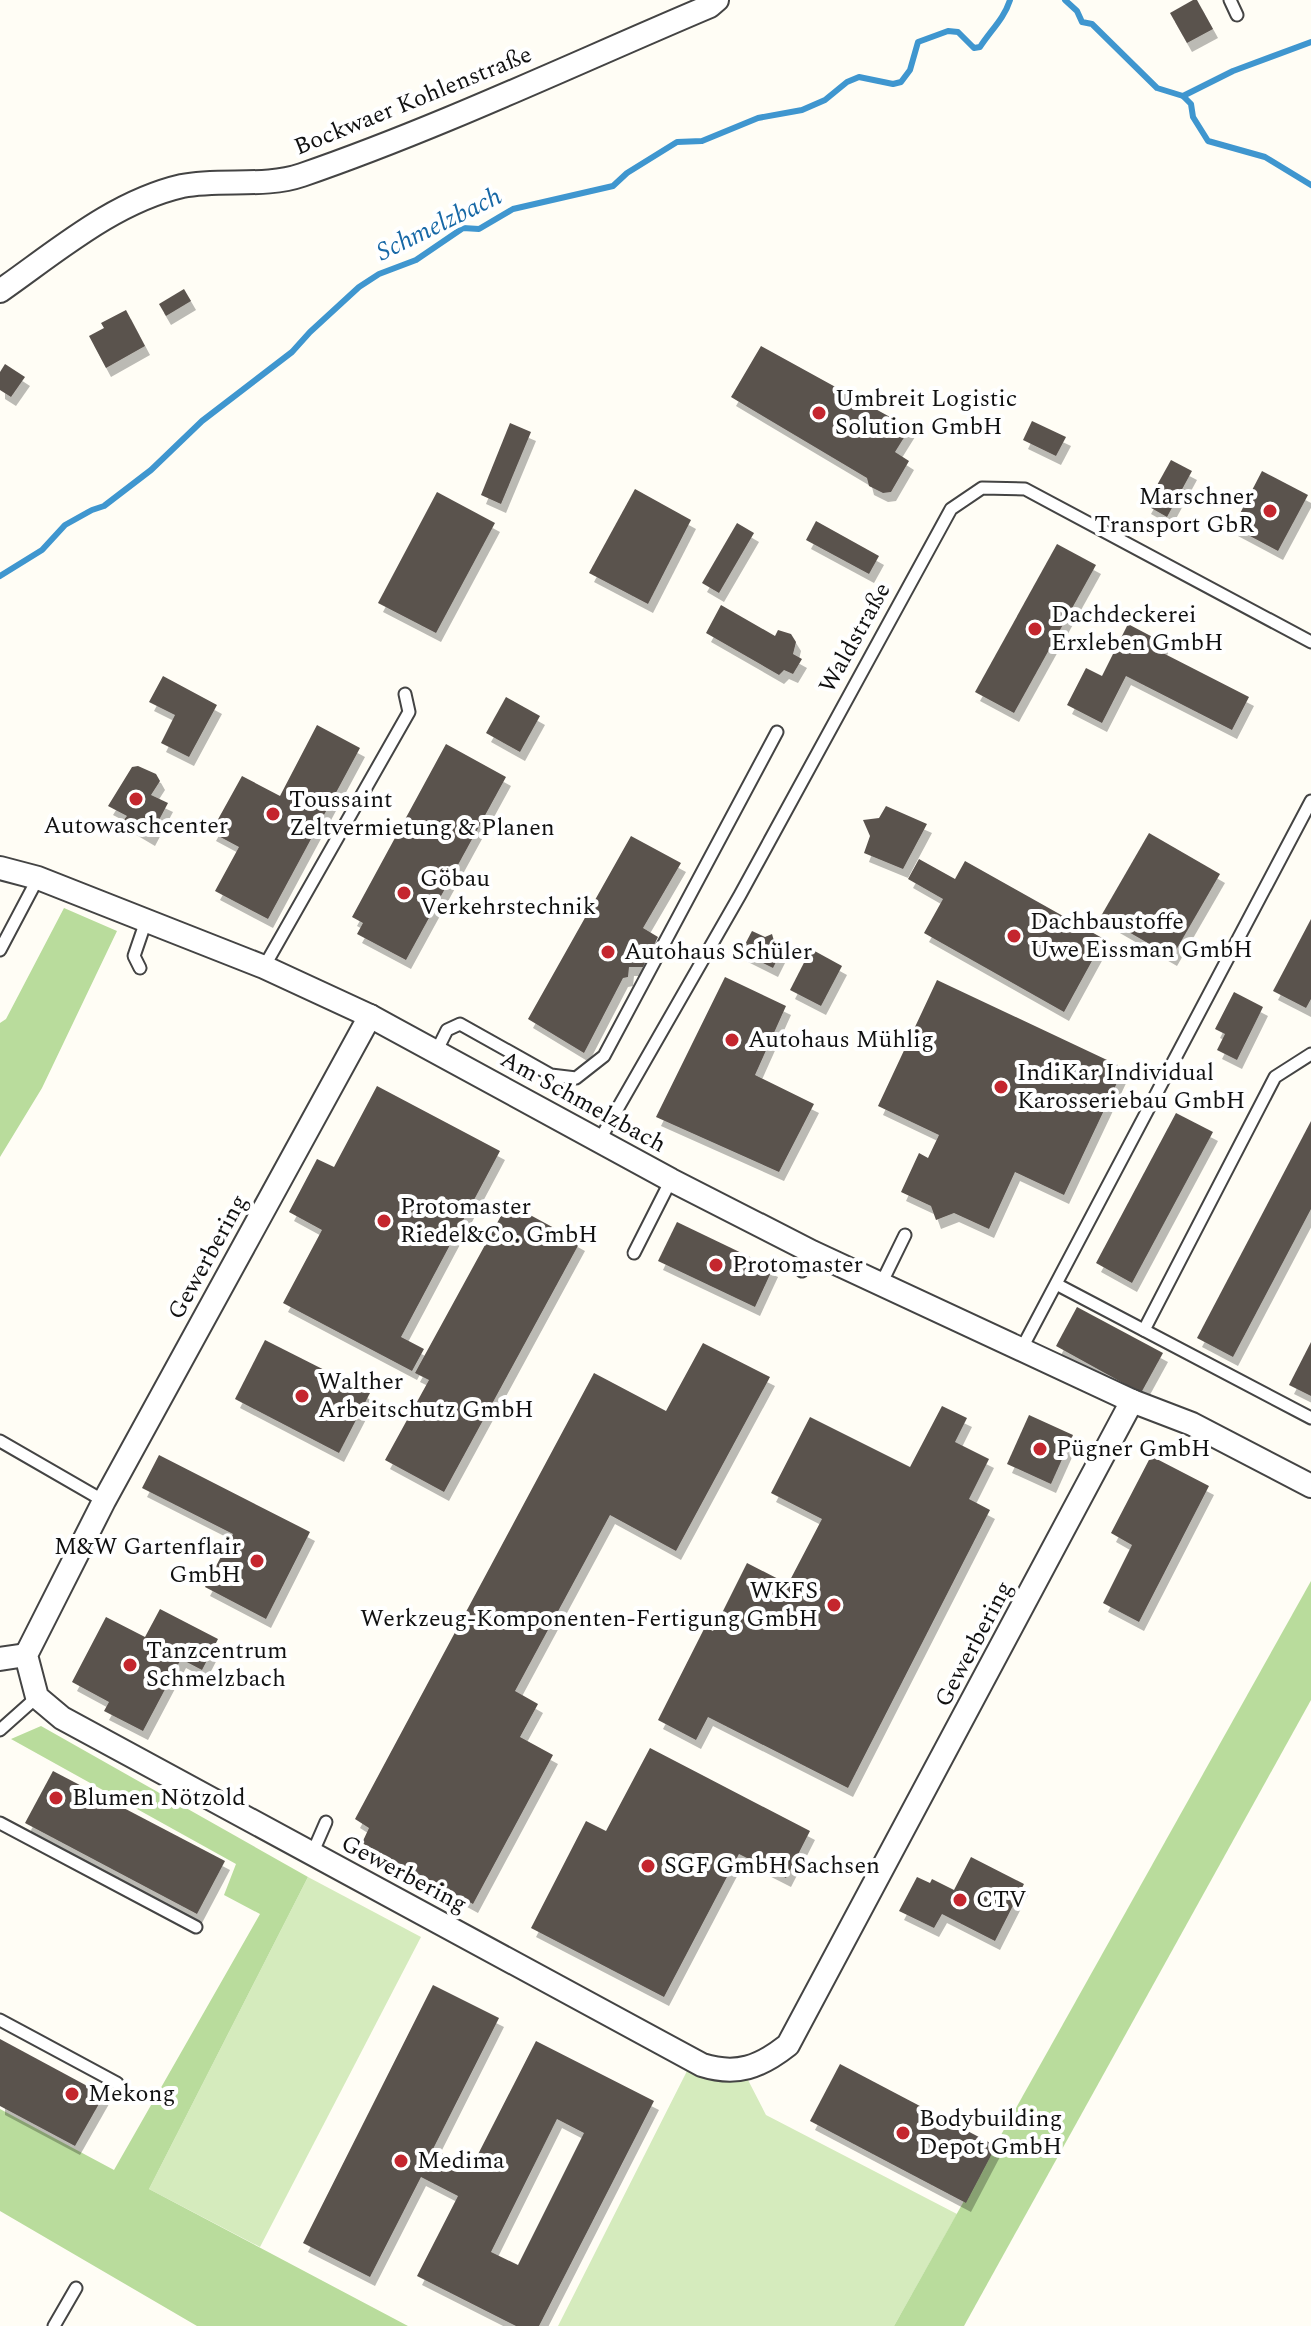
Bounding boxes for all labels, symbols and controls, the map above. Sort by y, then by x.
street label: Bockwaer Kohlenstraße [289,37,537,165]
water label: Schmelzbach [369,176,509,272]
place label: Umbreit Logistic Solution GmbH [835,381,1017,445]
marker: Umbreit Logistic Solution GmbH [810,404,828,422]
place label: Marschner Transport GbR [1094,479,1254,543]
marker: Marschner Transport GbR [1261,502,1279,520]
street label: Waldstraße [810,576,900,700]
place label: Dachdeckerei Erxleben GmbH [1051,597,1223,661]
marker: Dachdeckerei Erxleben GmbH [1026,620,1044,638]
place label: Toussaint Zeltvermietung & Planen [289,782,555,846]
marker: Autowaschcenter [127,790,145,808]
marker: Toussaint Zeltvermietung & Planen [264,805,282,823]
place label: Autowaschcenter [44,808,228,844]
place label: Göbau Verkehrstechnik [420,861,596,925]
marker: Göbau Verkehrstechnik [395,884,413,902]
place label: Dachbaustoffe Uwe Eissman GmbH [1030,904,1253,968]
marker: Dachbaustoffe Uwe Eissman GmbH [1005,927,1023,945]
place label: Autohaus Schüler [624,934,812,970]
marker: Autohaus Schüler [599,943,617,961]
place label: Autohaus Mühlig [748,1022,934,1058]
marker: Autohaus Mühlig [723,1031,741,1049]
street label: Am Schmelzbach [494,1042,672,1163]
place label: IndiKar Individual Karosseriebau GmbH [1017,1055,1245,1119]
marker: IndiKar Individual Karosseriebau GmbH [992,1078,1010,1096]
street label: Gewerbering [159,1188,257,1326]
place label: Protomaster Riedel&Co. GmbH [400,1189,598,1253]
marker: Protomaster Riedel&Co. GmbH [375,1212,393,1230]
place label: Protomaster [732,1247,863,1283]
marker: Protomaster [707,1256,725,1274]
place label: Walther Arbeitschutz GmbH [318,1364,534,1428]
marker: Walther Arbeitschutz GmbH [293,1387,311,1405]
place label: Pügner GmbH [1056,1431,1210,1467]
marker: Pügner GmbH [1031,1440,1049,1458]
place label: M&W Gartenflair GmbH [54,1529,241,1593]
marker: M&W Gartenflair GmbH [248,1552,266,1570]
place label: WKFS Werkzeug-Komponenten-Fertigung GmbH [360,1573,818,1637]
street label: Gewerbering [926,1574,1022,1714]
marker: WKFS Werkzeug-Komponenten-Fertigung GmbH [825,1596,843,1614]
place label: Tanzcentrum Schmelzbach [146,1633,288,1697]
marker: Tanzcentrum Schmelzbach [121,1656,139,1674]
place label: Blumen Nötzold [72,1780,246,1816]
marker: Blumen Nötzold [47,1789,65,1807]
street label: Gewerbering [334,1826,474,1922]
place label: SGF GmbH Sachsen [664,1848,880,1884]
marker: SGF GmbH Sachsen [639,1857,657,1875]
place label: CTV [976,1882,1027,1918]
marker: CTV [951,1891,969,1909]
place label: Mekong [88,2076,175,2112]
marker: Mekong [63,2085,81,2103]
place label: Bodybuilding Depot GmbH [919,2101,1062,2165]
marker: Bodybuilding Depot GmbH [894,2124,912,2142]
place label: Medima [417,2143,505,2179]
marker: Medima [392,2152,410,2170]

